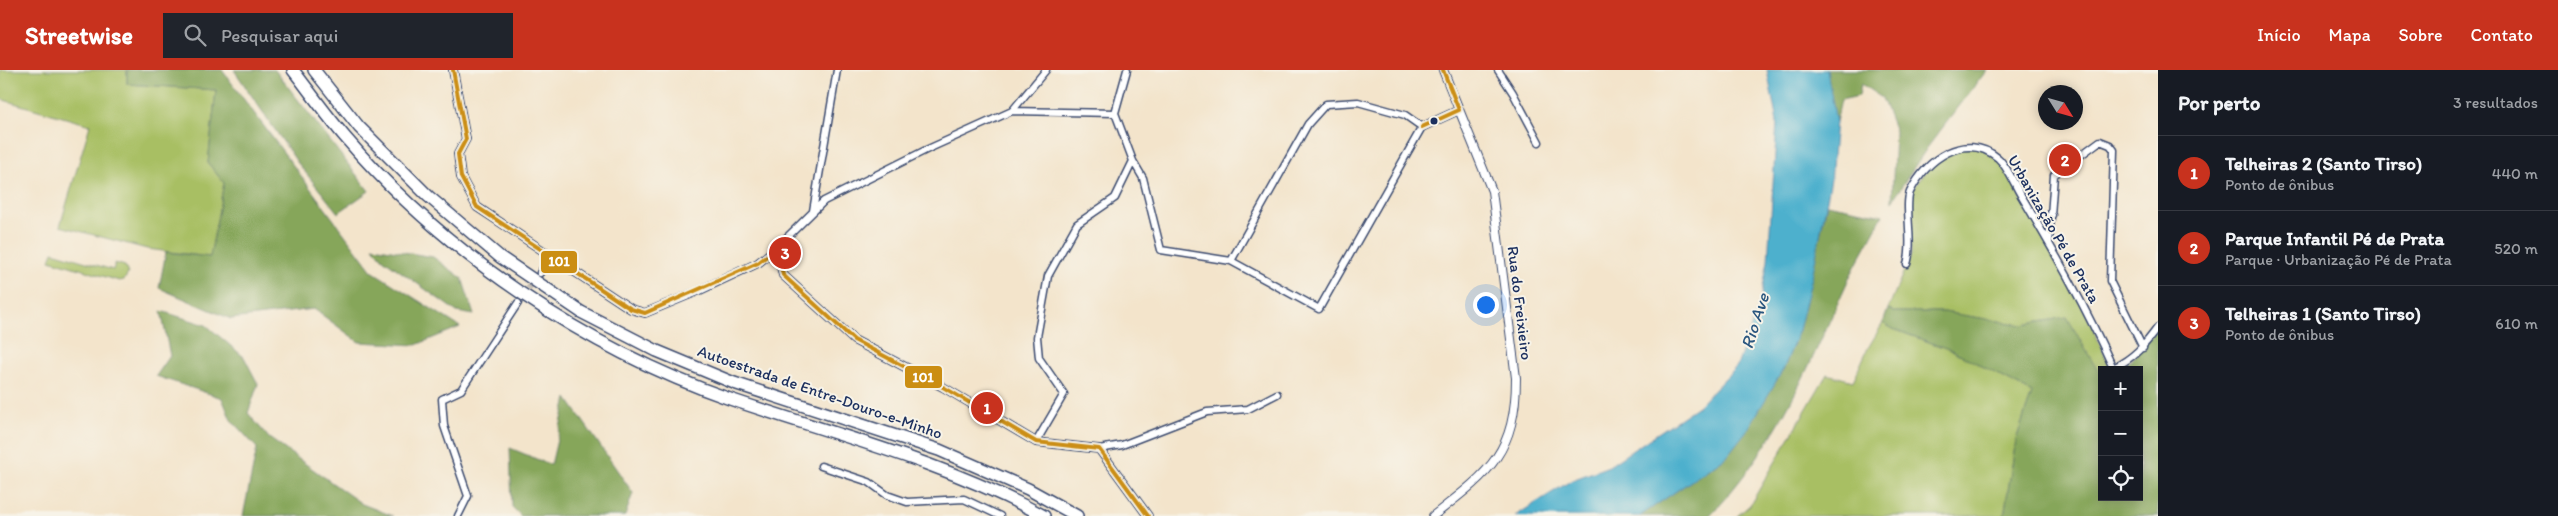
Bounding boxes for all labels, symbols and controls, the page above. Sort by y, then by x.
search box [163,13,513,58]
text: Streetwise [25,21,133,50]
icon: search [181,21,209,49]
text: Pesquisar aqui [221,24,338,47]
text: Início [2257,24,2301,46]
text: Mapa [2329,24,2371,46]
text: Sobre [2399,24,2443,46]
text: Contato [2471,24,2533,46]
north arrow [2038,85,2083,130]
text: Por perto [2178,90,2260,115]
text: 3 resultados [2453,93,2538,112]
unlabelled marker [1429,116,1439,126]
pin: 2 [2049,141,2081,179]
street label: Urbanização Pé de Prata [2004,152,2105,307]
text: Telheiras 2 (Santo Tirso) [2225,152,2422,175]
text: 1 [2190,164,2198,183]
text: 440 m [2492,164,2538,183]
text: Ponto de ônibus [2225,175,2334,194]
text: Parque Infantil Pé de Prata [2225,227,2444,250]
pin: 3 [769,234,801,272]
text: 2 [2190,239,2198,258]
text: 520 m [2494,239,2538,258]
street label: Rua do Freixieiro [1504,245,1536,361]
line badge: 101 [540,250,578,274]
text: Parque · Urbanização Pé de Prata [2225,250,2452,269]
text: 101 [548,253,570,270]
water label: Rio Ave [1736,289,1775,351]
your location [1473,292,1499,318]
text: Telheiras 1 (Santo Tirso) [2225,302,2421,325]
text: 3 [2190,314,2198,333]
text: 610 m [2495,314,2538,333]
text: Ponto de ônibus [2225,325,2334,344]
street label: Autoestrada de Entre-Douro-e-Minho [695,341,945,443]
line badge: 101 [904,365,943,389]
map controls [2098,366,2143,501]
button: + [2098,366,2143,411]
text: 101 [912,369,934,386]
pin: 1 [971,389,1003,427]
button: − [2098,411,2143,456]
button: locate [2098,456,2143,501]

